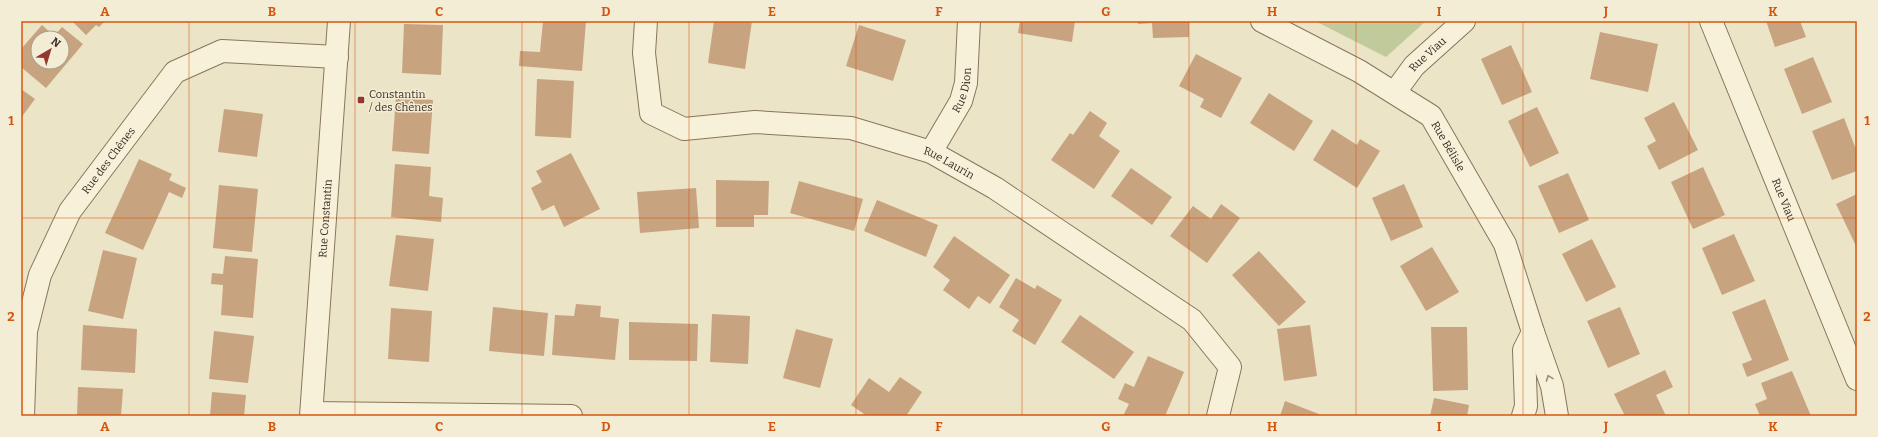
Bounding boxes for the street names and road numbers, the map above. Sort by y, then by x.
street label: Rue Viau [1406,34,1449,74]
street label: Rue Dion [950,67,974,115]
street label: Rue Bélisle [1428,119,1468,174]
street label: Rue des Chênes [79,125,138,196]
street label: Rue Laurin [922,144,976,182]
street label: Rue Viau [1769,176,1798,223]
street label: Rue Constantin [316,179,335,258]

